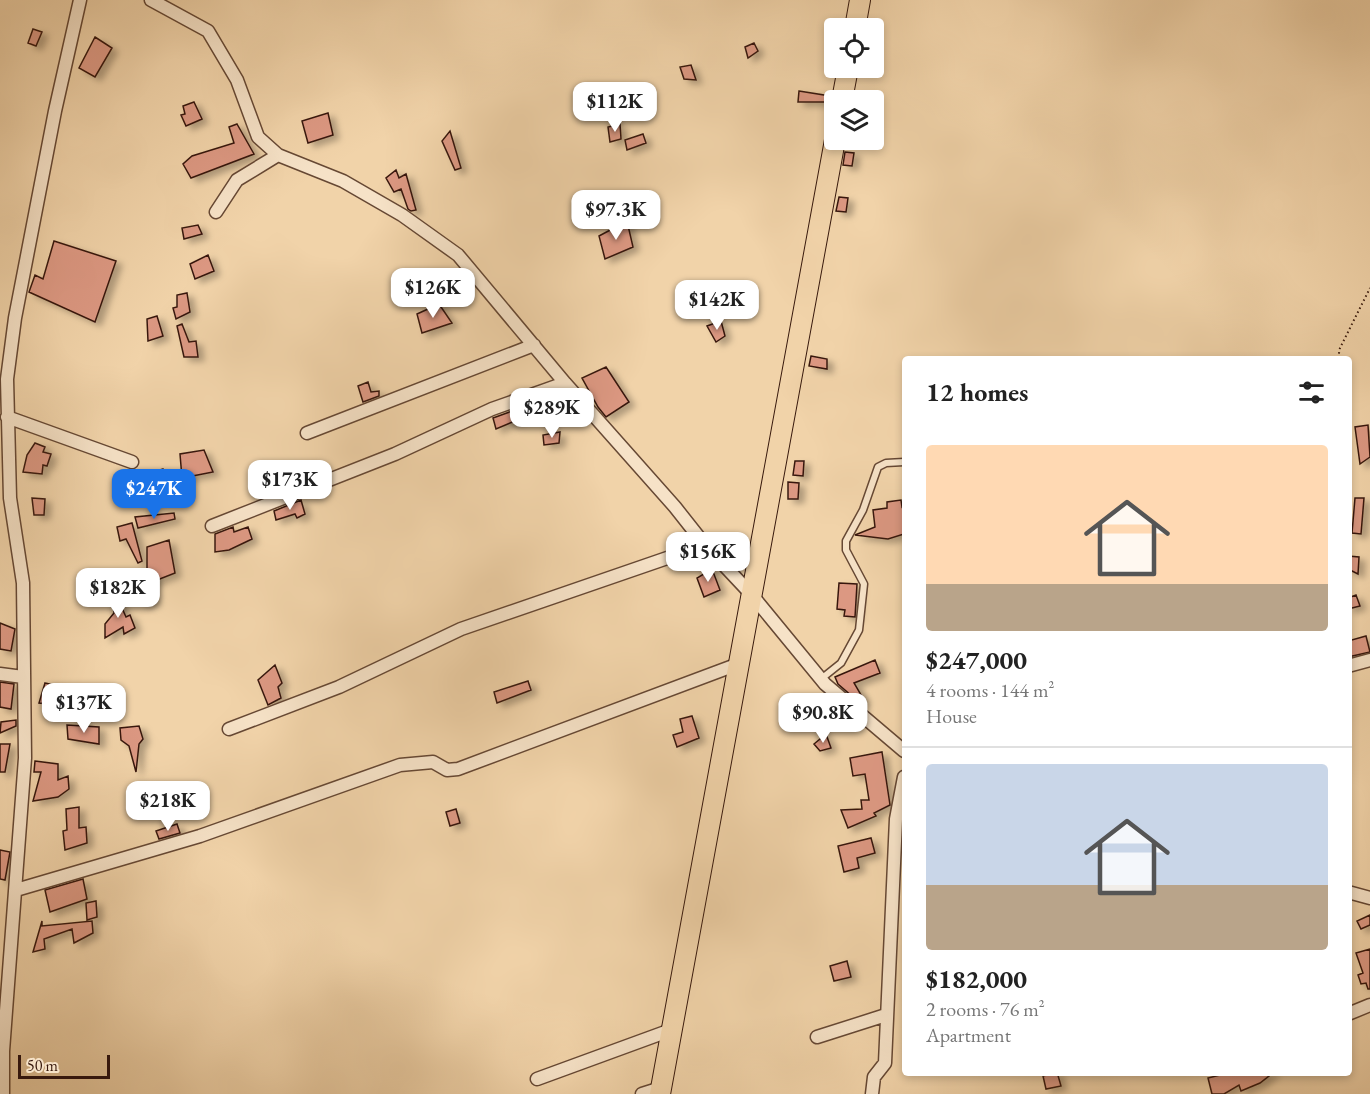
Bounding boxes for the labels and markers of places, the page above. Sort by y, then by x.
pin: $112K [573,82,657,133]
pin: $97.3K [567,190,665,241]
pin: $126K [391,268,475,319]
pin: $142K [675,280,759,331]
pin: $289K [510,388,594,439]
pin: $173K [248,460,332,511]
pin: $247K [112,469,196,520]
pin: $156K [666,532,750,583]
pin: $182K [76,568,160,619]
pin: $137K [42,683,126,734]
pin: $90.8K [774,693,872,744]
pin: $218K [126,781,210,832]

